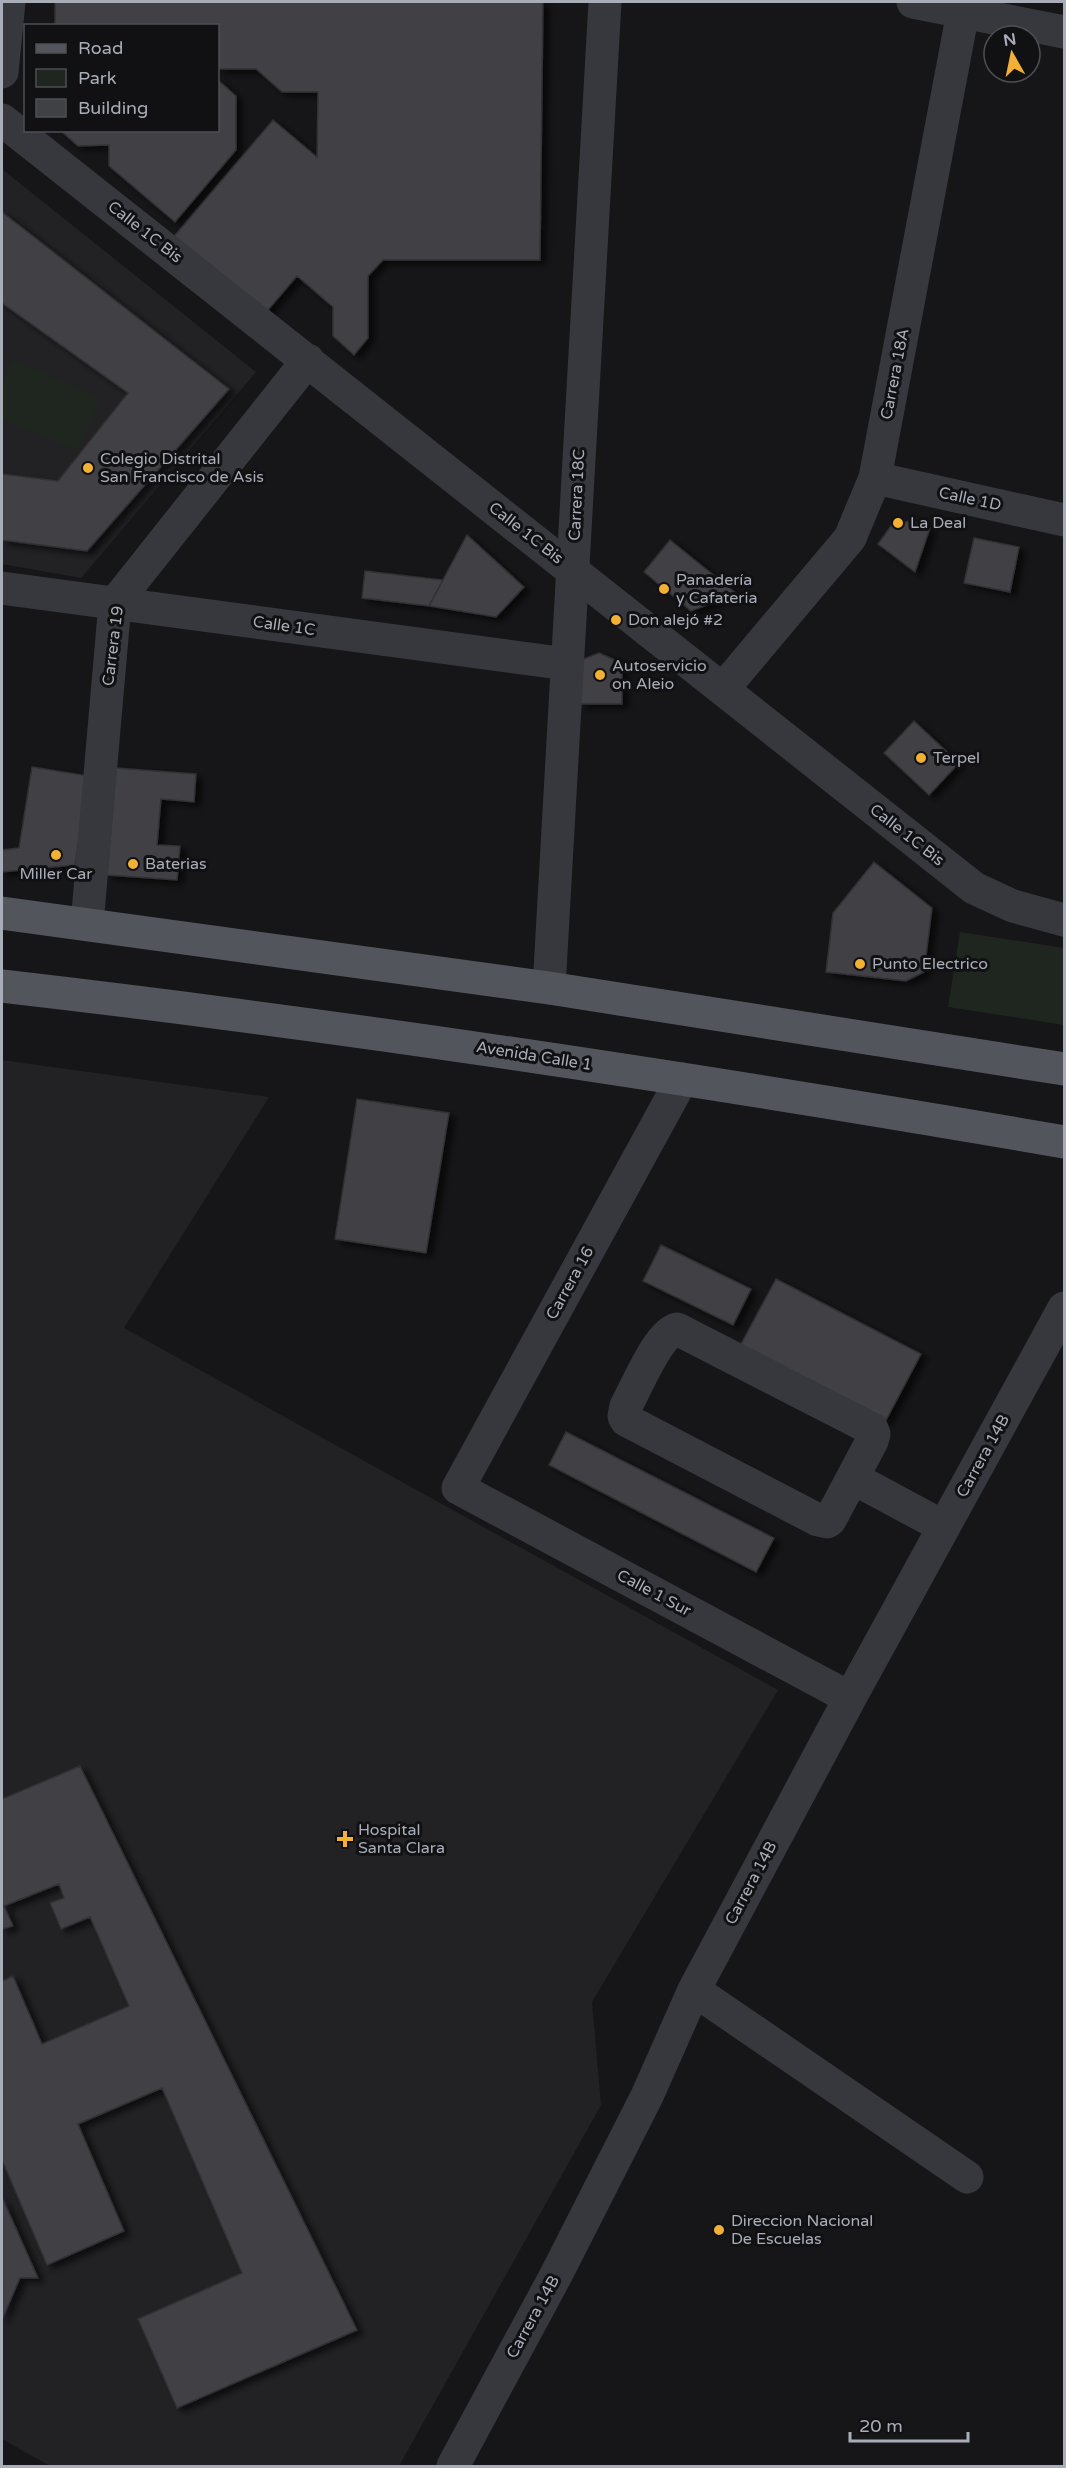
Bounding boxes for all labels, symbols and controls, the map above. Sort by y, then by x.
legend [24,24,219,132]
north arrow [982,24,1042,84]
text: N [1002,29,1018,51]
text: Road [78,37,123,59]
text: Park [78,67,117,89]
text: Building [78,97,148,119]
street label: Calle 1C Bis [104,197,186,267]
street label: Carrera 18A [876,327,914,421]
place label: Colegio Distrital San Francisco de Asis [100,449,264,487]
street label: Carrera 18C [565,449,589,541]
marker: Colegio Distrital San Francisco de Asis [81,461,95,475]
street label: Calle 1D [937,483,1003,515]
street label: Calle 1C Bis [485,498,567,568]
place label: La Deal [910,513,966,533]
marker: La Deal [891,516,905,530]
place label: Panadería y Cafateria [676,570,757,608]
marker: Panadería y Cafateria [657,582,671,596]
street label: Carrera 19 [98,605,128,687]
place label: Don alejó #2 [628,610,723,630]
street label: Calle 1C [252,612,316,640]
marker: Don alejó #2 [609,613,623,627]
place label: Autoservicio on Aleio [612,656,707,694]
marker: Autoservicio on Aleio [593,668,607,682]
place label: Terpel [933,748,980,768]
marker: Terpel [914,751,928,765]
street label: Calle 1C Bis [866,800,948,870]
marker: Miller Car [49,848,63,862]
place label: Baterias [145,854,207,874]
marker: Baterias [126,857,140,871]
place label: Miller Car [20,864,93,884]
place label: Punto Electrico [872,954,988,974]
marker: Punto Electrico [853,957,867,971]
street label: Avenida Calle 1 [475,1037,593,1075]
street label: Carrera 16 [542,1243,598,1323]
street label: Carrera 14B [952,1411,1014,1501]
street label: Calle 1 Sur [614,1565,695,1621]
place label: Hospital Santa Clara [358,1820,445,1858]
marker: Hospital Santa Clara [336,1830,354,1848]
street label: Carrera 14B [721,1838,781,1928]
place label: Direccion Nacional De Escuelas [731,2211,873,2249]
marker: Direccion Nacional De Escuelas [712,2223,726,2237]
street label: Carrera 14B [502,2272,564,2362]
scale bar [850,2405,968,2443]
text: 20 m [859,2415,903,2437]

